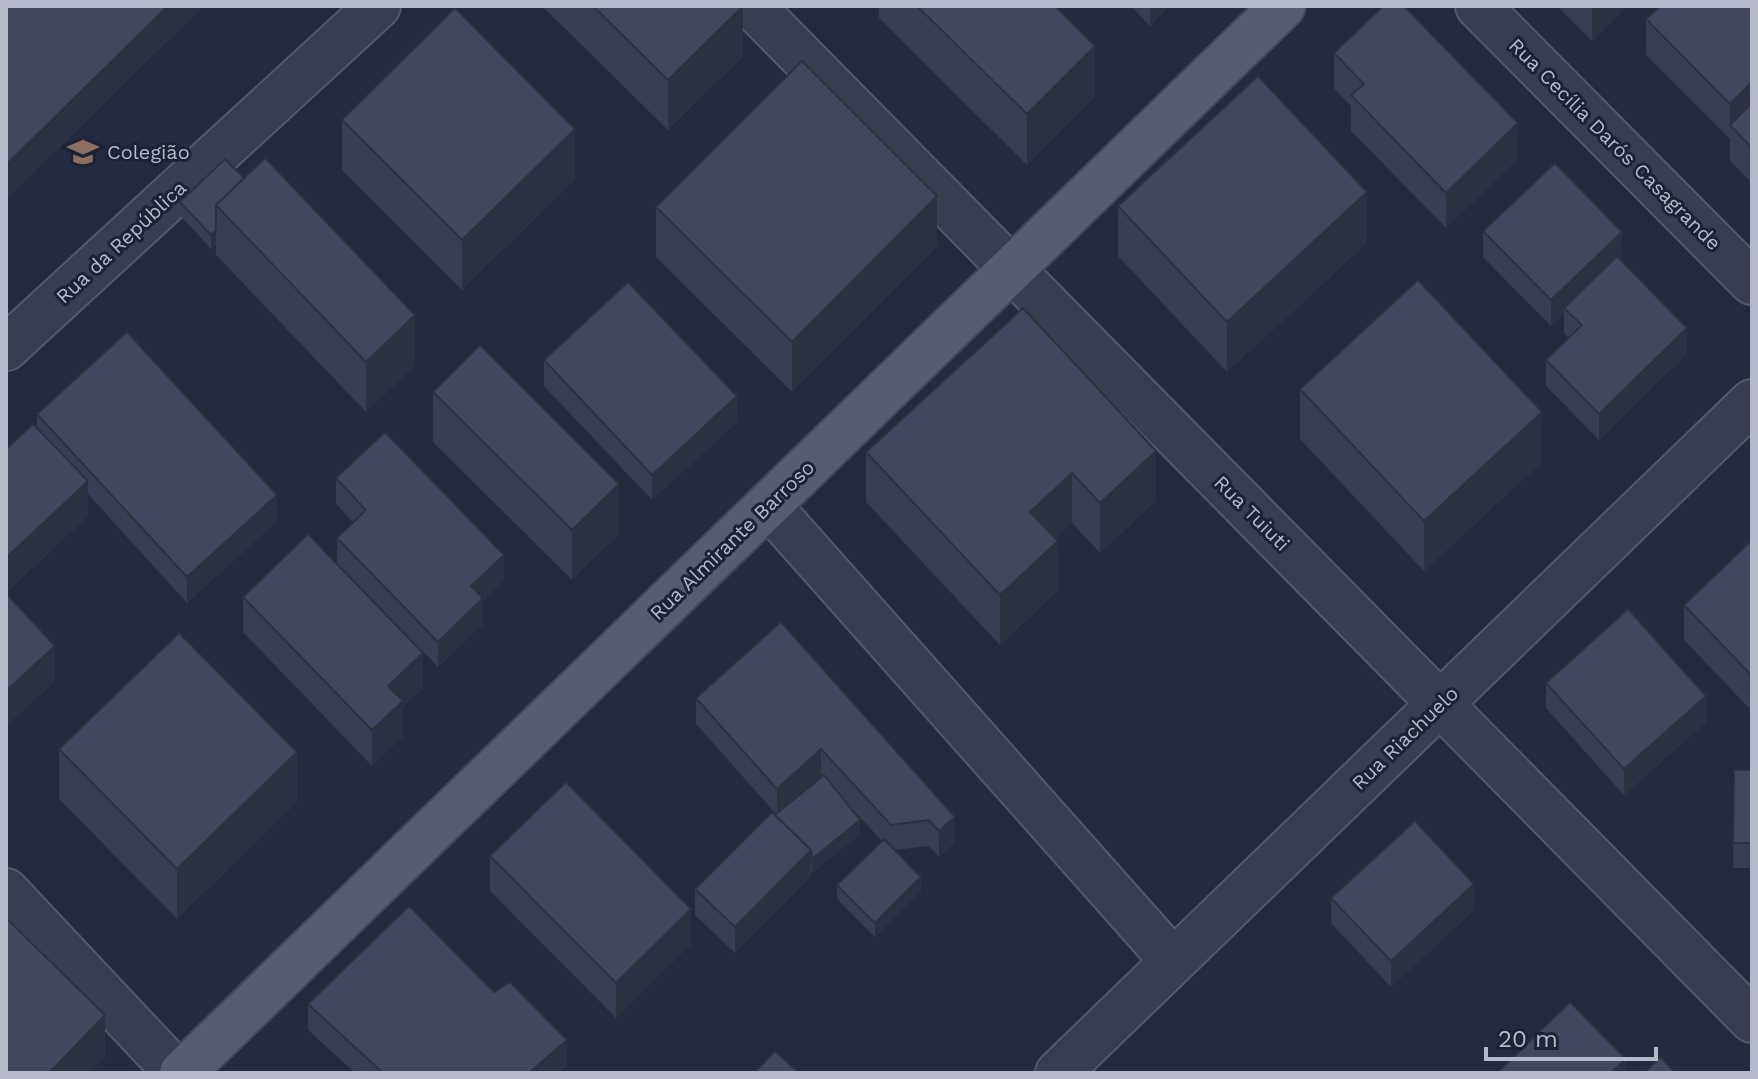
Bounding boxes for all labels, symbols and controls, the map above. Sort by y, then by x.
street label: Rua Cecília Darós Casagrande [1504,33,1726,255]
school or university icon: Colegião [66,135,100,169]
place label: Colegião [107,140,190,164]
street label: Rua da República [51,176,191,308]
street label: Rua Almirante Barroso [645,455,819,625]
street label: Rua Tuiuti [1209,470,1295,556]
street label: Rua Riachuelo [1347,681,1463,795]
scale bar [1486,1011,1656,1061]
text: 20 m [1498,1025,1558,1053]

